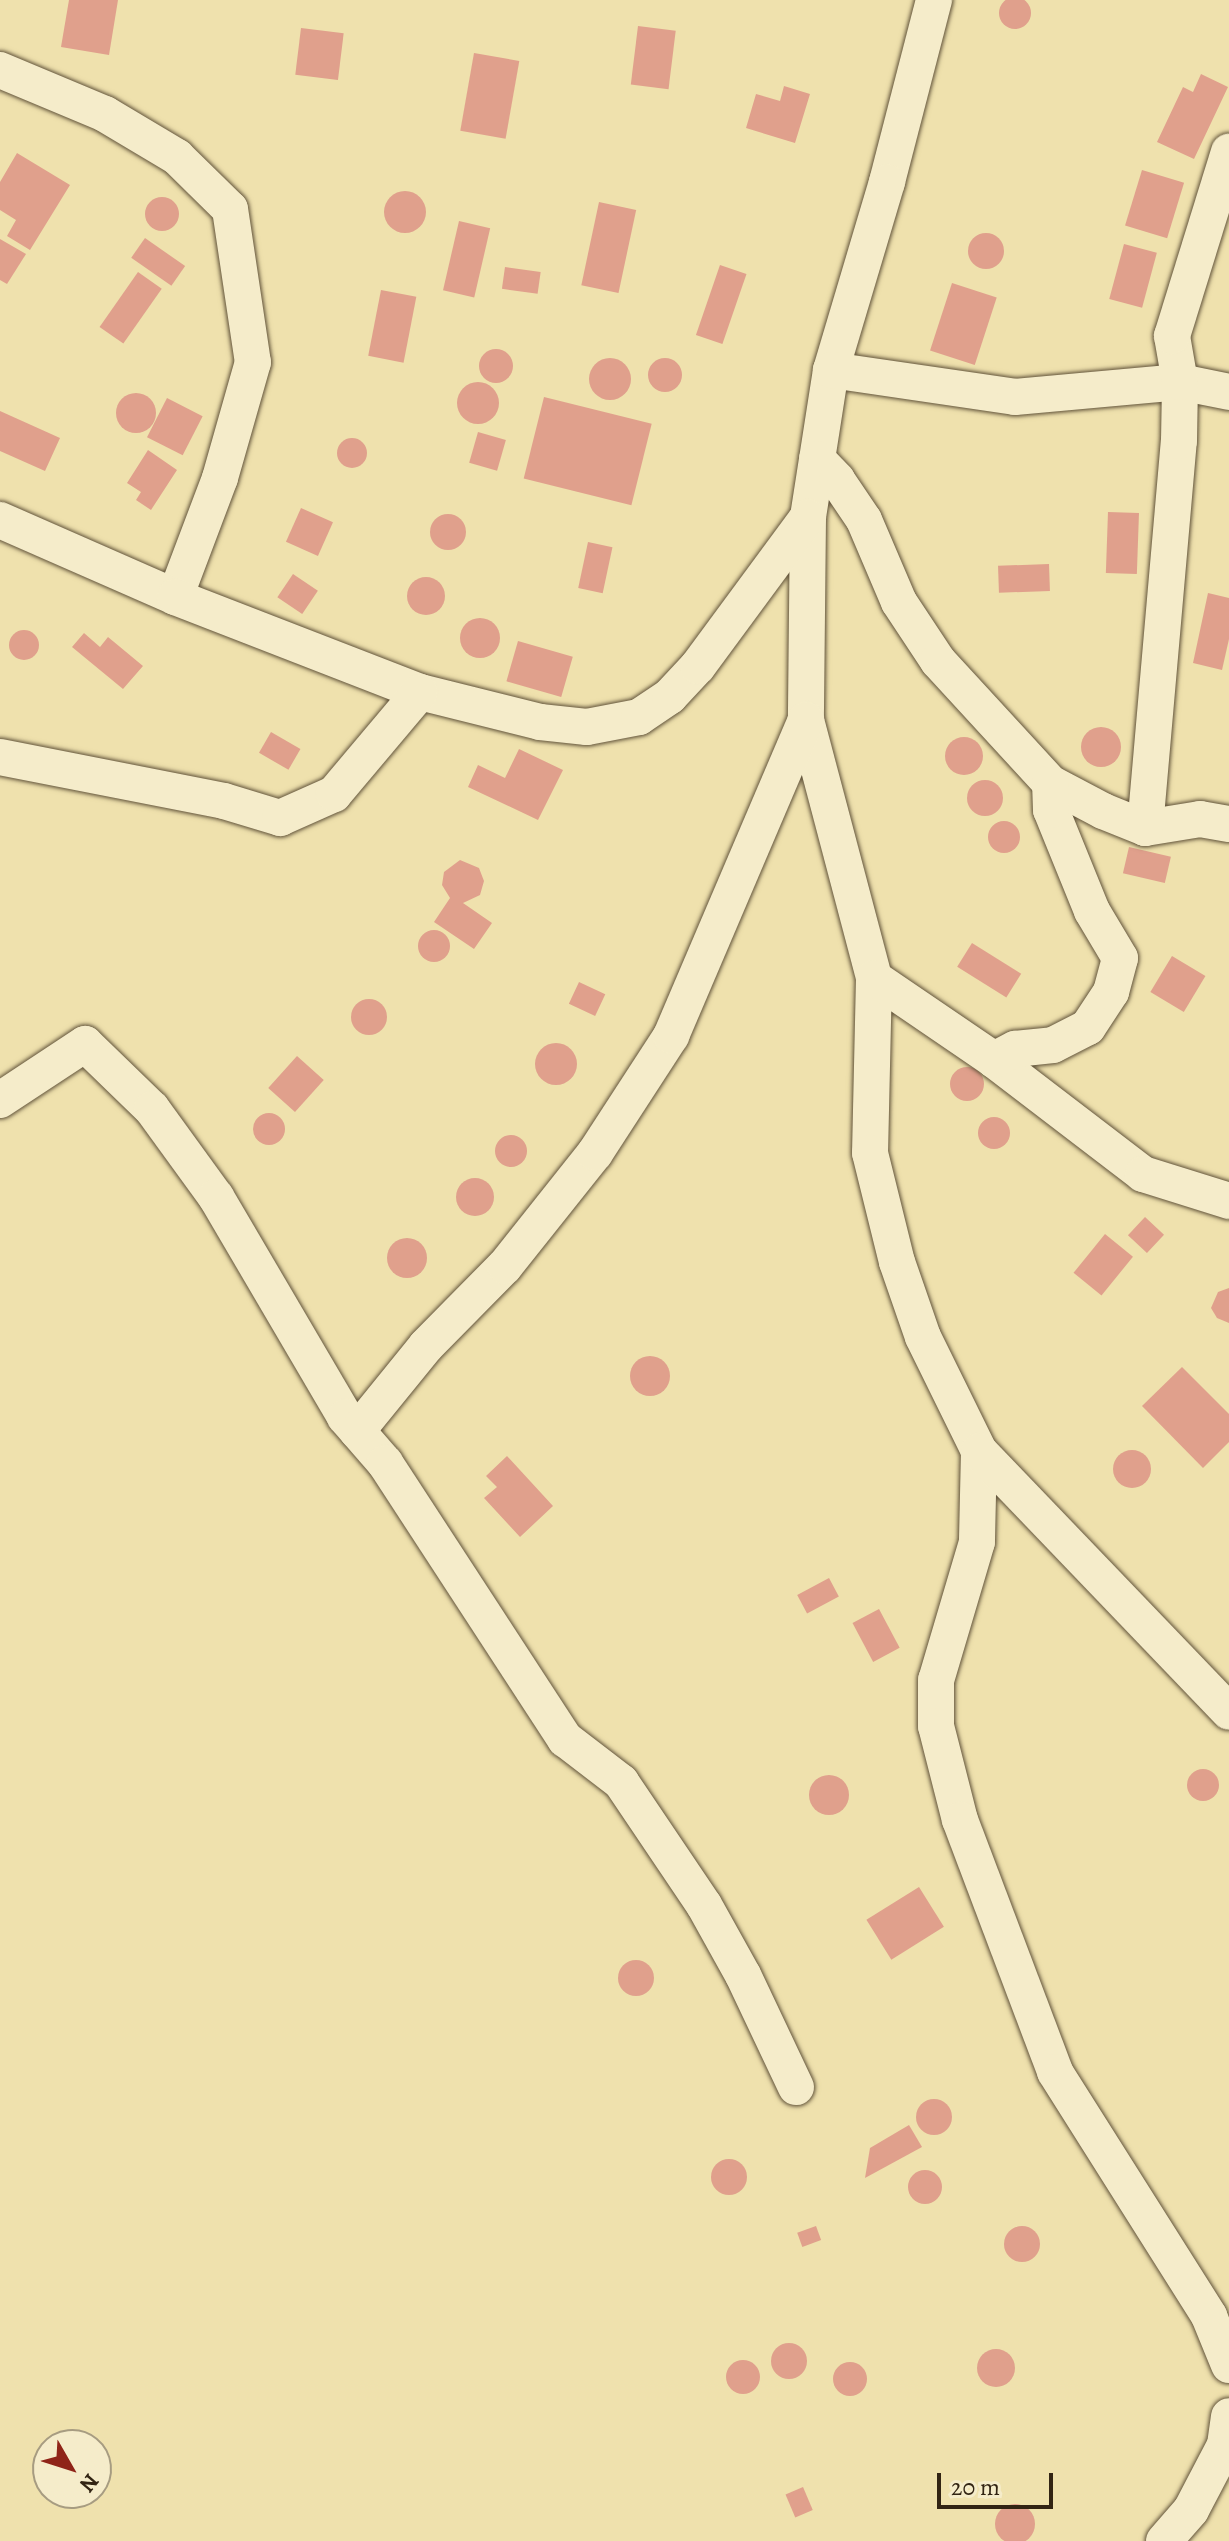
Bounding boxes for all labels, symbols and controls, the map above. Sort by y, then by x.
north arrow [32,2429,112,2509]
scale bar [941,2457,1057,2507]
text: N [72,2467,106,2499]
text: 20 m [951,2471,1000,2503]

